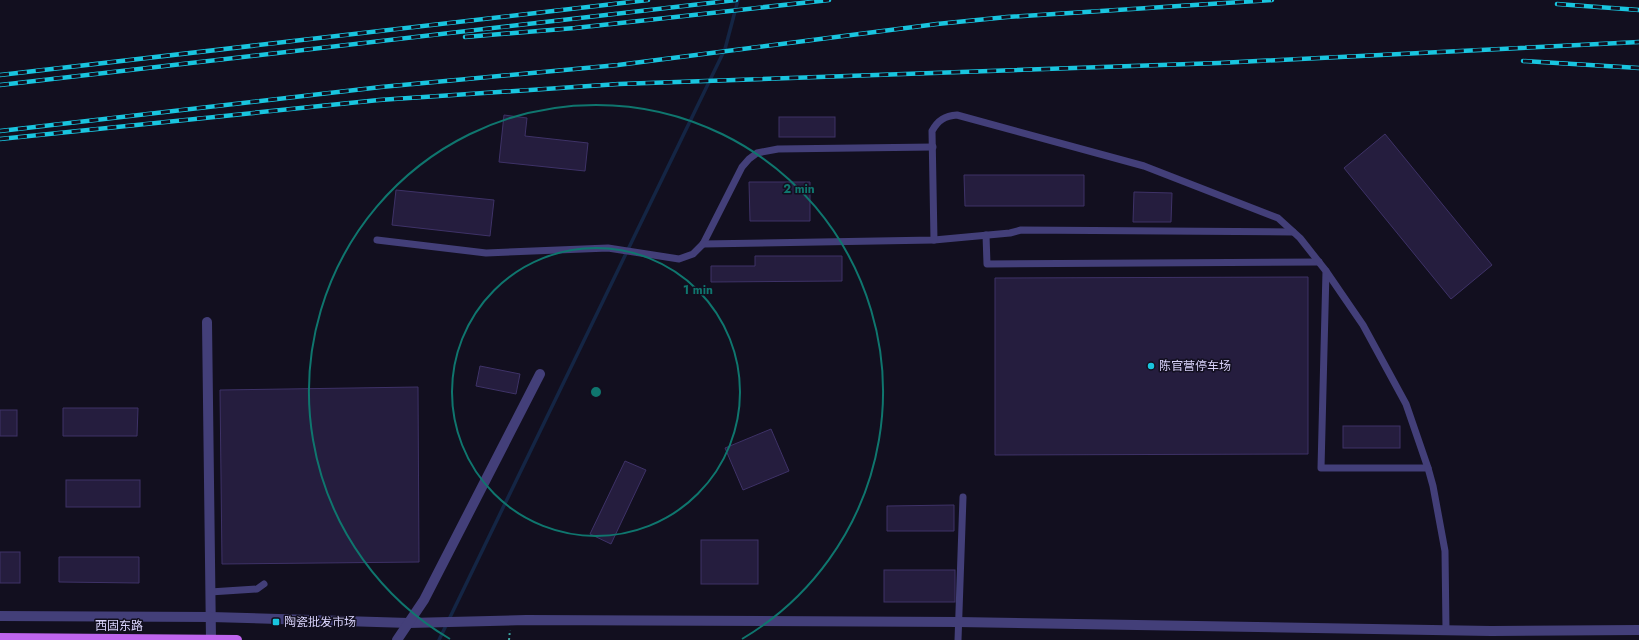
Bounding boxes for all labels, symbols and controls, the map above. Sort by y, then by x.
text: 2 min [783,180,815,198]
text: 1 min [683,281,713,299]
place label: 陈官营停车场 [1159,357,1231,375]
marker: 陈官营停车场 [1146,361,1156,371]
centre of rings [589,385,603,399]
place label: 陶瓷批发市场 [284,613,356,631]
street label: 西固东路 [95,617,143,635]
marker: 陶瓷批发市场 [271,617,281,627]

